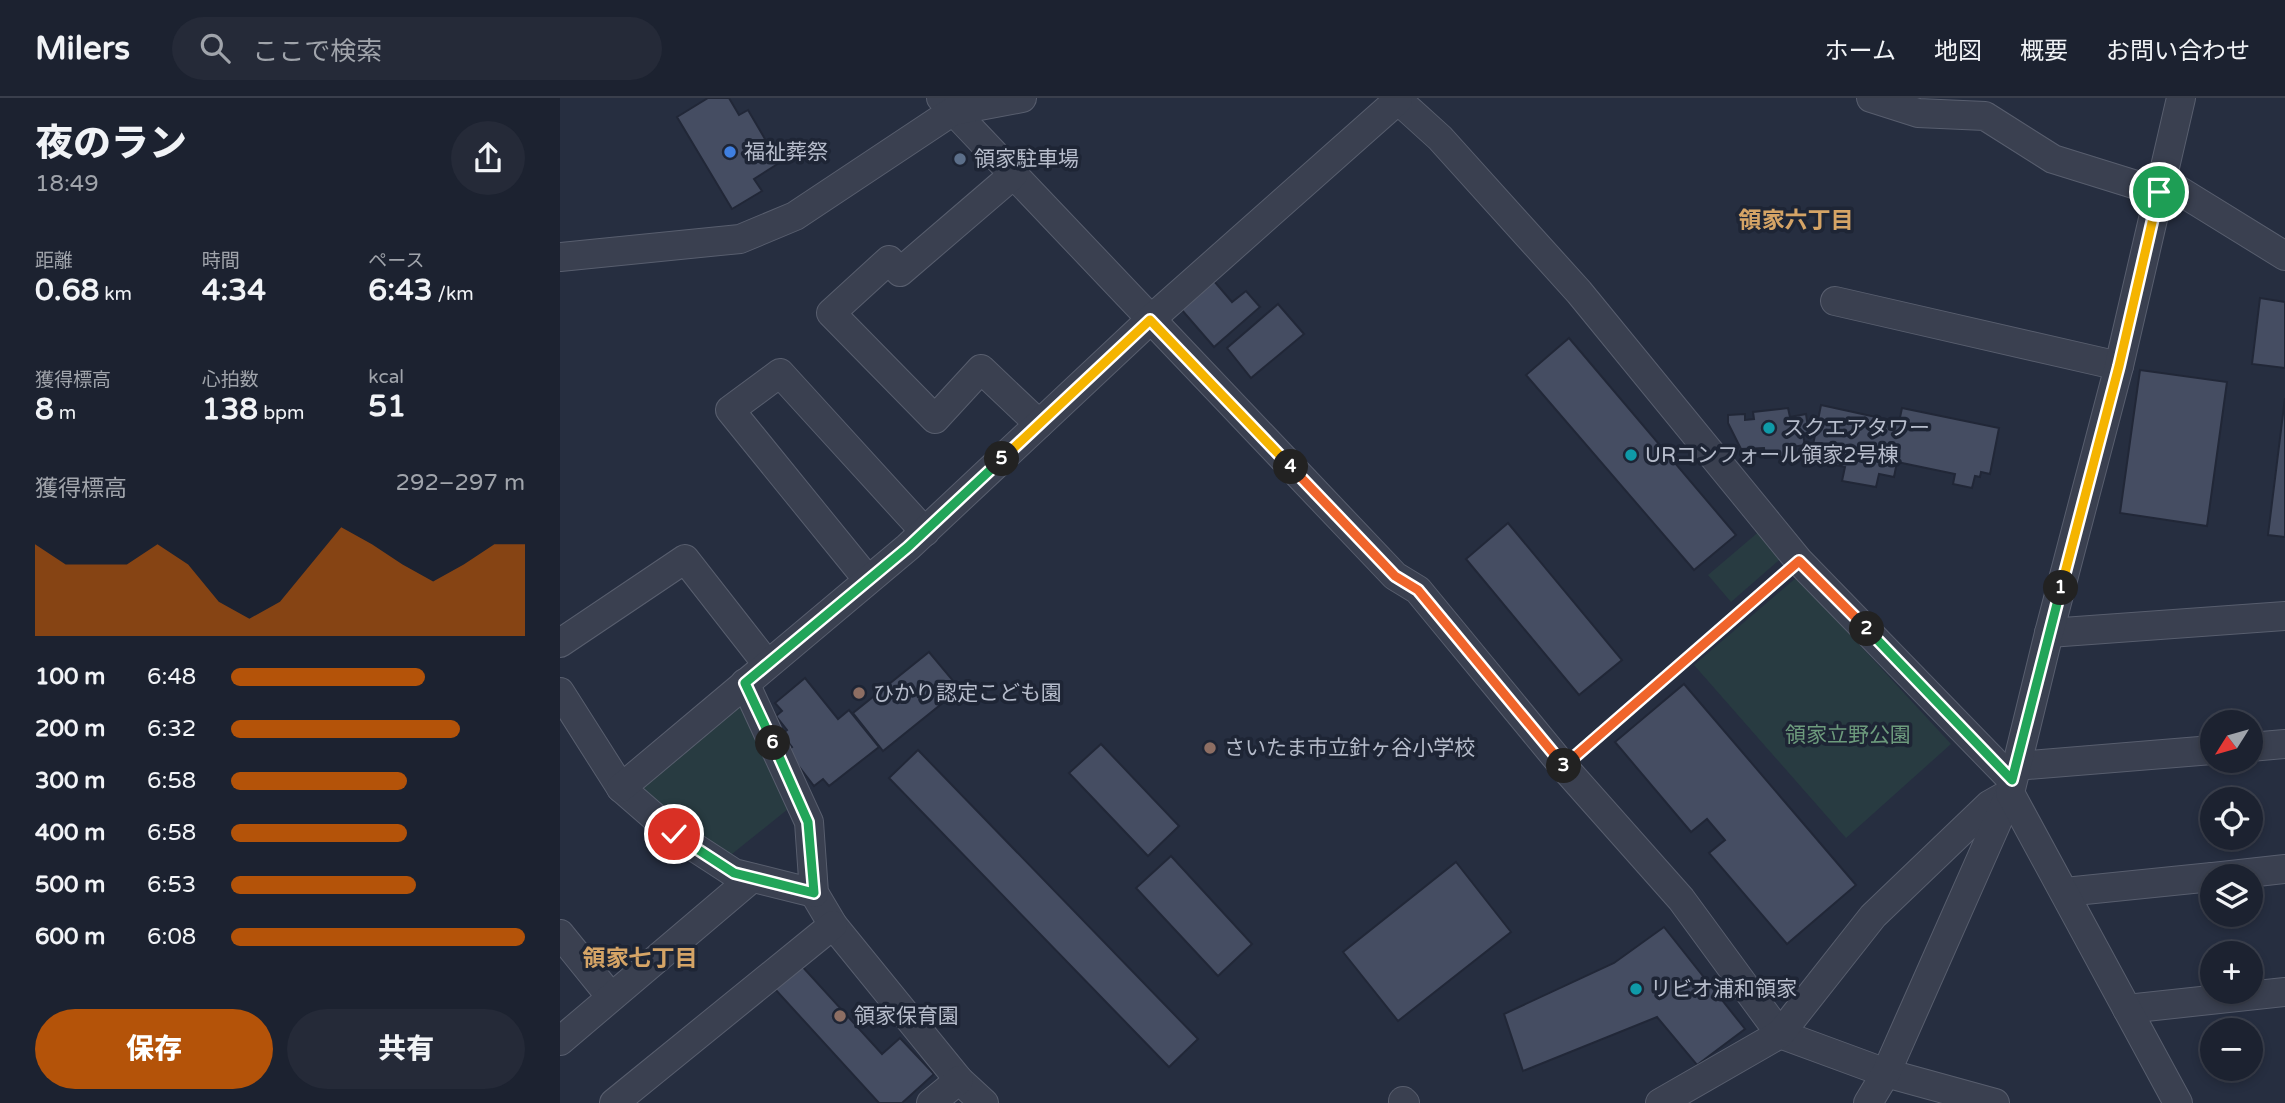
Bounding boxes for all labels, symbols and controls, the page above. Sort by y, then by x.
search box [172,17,662,80]
text: Milers [35,29,130,68]
icon: search [196,29,234,67]
text: ここで検索 [252,36,382,67]
text: ホーム [1825,37,1896,66]
text: 地図 [1934,37,1982,66]
text: 概要 [2020,37,2068,66]
text: お問い合わせ [2106,37,2250,66]
text: 夜のラン [35,121,187,167]
button: share [451,121,525,195]
place label: 福祉葬祭 [744,140,828,165]
marker: 福祉葬祭 [722,144,738,160]
place label: 領家駐車場 [974,147,1079,172]
marker: 領家駐車場 [952,151,968,167]
pin [2129,162,2189,222]
text: 18:49 [35,170,99,198]
icon: arrive [2140,173,2178,211]
district label: 領家六丁目 [1739,207,1854,235]
text: 距離 [35,250,73,272]
text: 時間 [202,250,240,272]
text: ペース [368,250,424,272]
text: 0.68 [35,272,99,309]
text: 4:34 [202,272,266,309]
text: 6:43 [368,272,433,309]
text: km [99,283,132,305]
text: /km [433,283,474,305]
text: kcal [368,366,404,388]
text: 獲得標高 [35,369,111,391]
text: 心拍数 [202,369,259,391]
text: 51 [368,388,406,425]
text: 8 [35,391,54,428]
text: 138 [202,391,258,428]
text: m [54,402,76,424]
text: bpm [258,402,305,424]
place label: スクエアタワー [1783,416,1930,441]
marker: スクエアタワー [1761,420,1777,436]
pin: 5 [984,442,1020,476]
place label: URコンフォール領家2号棟 [1645,443,1898,468]
text: 5 [996,447,1007,469]
marker: URコンフォール領家2号棟 [1623,447,1639,463]
pin: 4 [1274,450,1308,484]
text: 4 [1285,455,1296,477]
text: 292–297 m [396,469,525,497]
text: 獲得標高 [35,475,127,503]
pin: 1 [2044,570,2078,606]
text: 1 [2055,576,2066,598]
pin: 2 [1850,612,1884,646]
text: 2 [1861,617,1872,639]
text: 100 m [35,663,105,691]
text: 6:48 [147,663,196,691]
place label: ひかり認定こども園 [873,681,1062,706]
marker: ひかり認定こども園 [851,685,867,701]
north arrow [2200,710,2263,774]
map controls [2200,710,2263,1081]
text: 200 m [35,715,105,743]
text: 6:32 [147,715,196,743]
park label: 領家立野公園 [1785,723,1911,748]
pin: 6 [756,726,790,760]
text: 6 [767,731,778,753]
place label: さいたま市立針ヶ谷小学校 [1224,736,1475,761]
marker: さいたま市立針ヶ谷小学校 [1202,740,1218,756]
pin: 3 [1546,748,1581,784]
text: 3 [1558,754,1569,776]
text: 300 m [35,767,105,795]
text: 6:58 [147,767,196,795]
button: locate [2200,787,2263,850]
pin [644,804,704,864]
icon: check [655,815,693,853]
text: 400 m [35,819,105,847]
text: 6:58 [147,819,196,847]
button: layers [2200,864,2263,927]
text: 500 m [35,871,105,899]
text: 6:53 [147,871,196,899]
text: 600 m [35,923,105,951]
text: 6:08 [147,923,196,951]
button: + [2200,941,2263,1004]
district label: 領家七丁目 [583,945,698,973]
place label: リビオ浦和領家 [1650,977,1797,1002]
marker: リビオ浦和領家 [1628,981,1644,997]
place label: 領家保育園 [854,1004,959,1029]
marker: 領家保育園 [832,1008,848,1024]
button: 保存 [35,1009,273,1089]
button: 共有 [287,1009,525,1089]
button: − [2200,1018,2263,1081]

